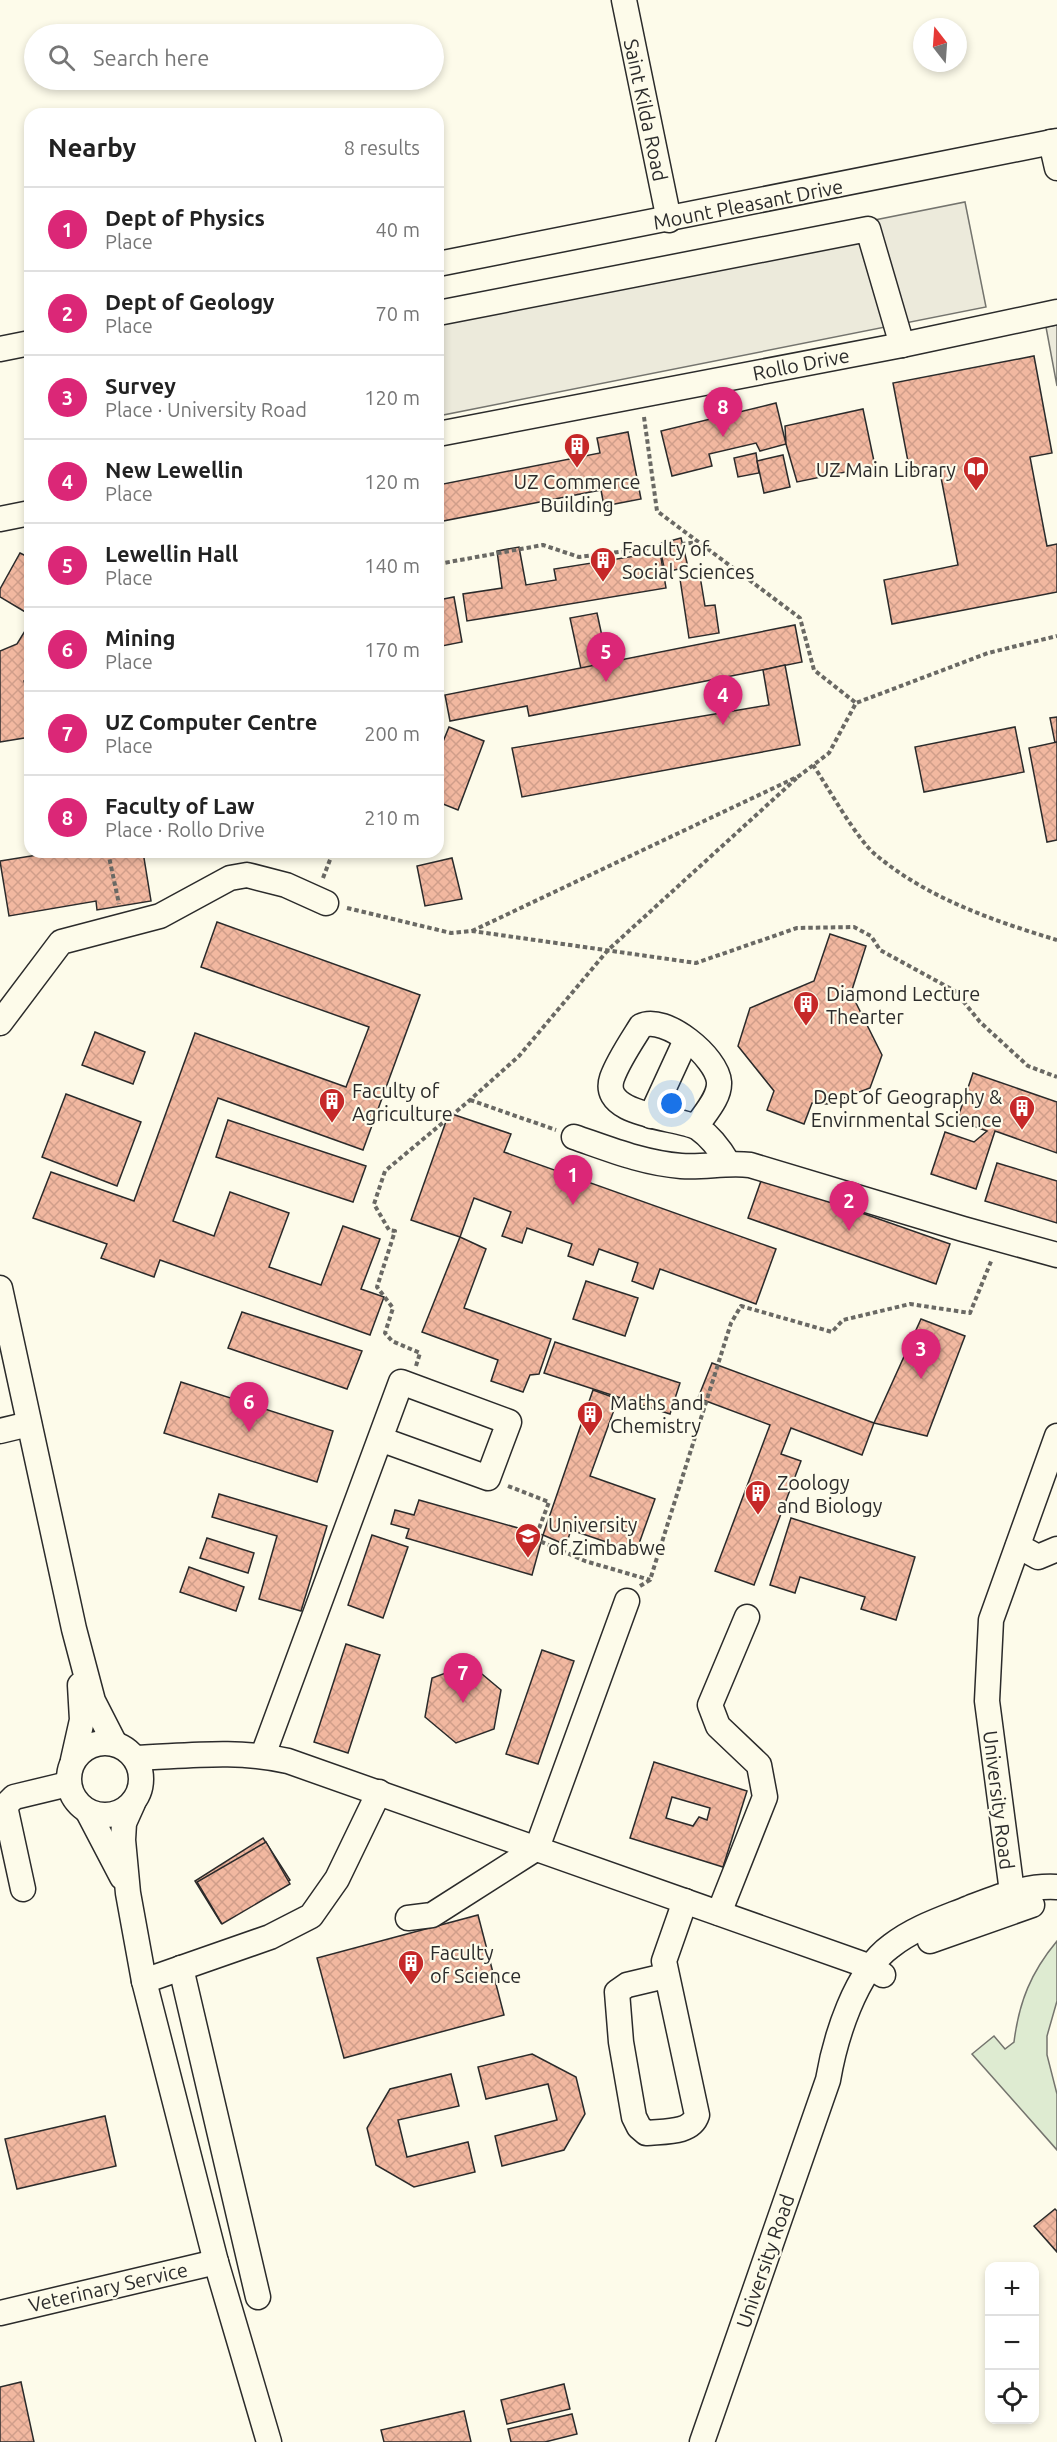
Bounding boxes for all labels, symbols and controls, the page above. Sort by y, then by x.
north arrow [913,18,967,72]
search box [24,24,444,90]
street label: Saint Kilda Road [620,37,672,183]
icon: search [45,41,78,74]
text: Search here [93,45,209,70]
text: Nearby [48,133,136,162]
text: 8 results [344,136,420,159]
street label: Mount Pleasant Drive [651,174,845,234]
text: Dept of Physics [105,205,265,230]
text: 1 [62,218,73,241]
text: 40 m [376,218,420,241]
text: Place [105,230,153,253]
text: Dept of Geology [105,289,275,314]
text: 2 [62,302,73,325]
text: 70 m [376,302,420,325]
text: Place [105,314,153,337]
street label: Rollo Drive [751,343,851,385]
text: Survey [105,373,176,398]
text: 3 [62,386,73,409]
text: 120 m [364,386,420,409]
pin: 8 [704,388,742,437]
text: Place · University Road [105,398,307,421]
building icon: UZ Commerce Building [562,431,592,469]
library icon: UZ Main Library [961,454,991,492]
text: New Lewellin [105,457,243,482]
place label: UZ Main Library [816,458,956,481]
text: 4 [62,470,73,493]
text: 120 m [364,470,420,493]
place label: UZ Commerce Building [514,470,640,516]
text: Place [105,482,153,505]
place label: Faculty of Social Sciences [622,537,755,583]
text: Lewellin Hall [105,541,238,566]
building icon: Faculty of Social Sciences [588,545,618,583]
text: 5 [62,554,73,577]
text: 140 m [364,554,420,577]
text: Place [105,566,153,589]
text: Mining [105,625,176,650]
pin: 5 [586,632,626,682]
text: 6 [62,638,73,661]
text: 170 m [364,638,420,661]
text: Place [105,650,153,673]
pin: 4 [704,676,742,725]
text: UZ Computer Centre [105,709,317,734]
text: 7 [62,722,73,745]
text: 200 m [364,722,420,745]
text: Place [105,734,153,757]
text: Faculty of Law [105,793,254,818]
text: 8 [62,806,73,829]
text: 210 m [364,806,420,829]
text: Place · Rollo Drive [105,818,265,841]
place label: Diamond Lecture Thearter [826,982,980,1028]
building icon: Diamond Lecture Thearter [791,989,821,1027]
place label: Faculty of Agriculture [352,1079,453,1125]
place label: Dept of Geography & Envirnmental Science [811,1085,1002,1131]
building icon: Faculty of Agriculture [317,1086,347,1124]
your location [657,1089,686,1118]
building icon: Dept of Geography & Envirnmental Science [1007,1093,1037,1131]
pin: 1 [554,1156,592,1205]
pin: 2 [830,1182,868,1231]
pin: 3 [902,1330,940,1379]
pin: 6 [230,1382,268,1432]
place label: Maths and Chemistry [610,1391,704,1437]
building icon: Maths and Chemistry [575,1399,605,1437]
place label: Zoology and Biology [777,1471,883,1517]
building icon: Zoology and Biology [743,1478,773,1516]
place label: University of Zimbabwe [548,1513,666,1559]
school or university icon: University of Zimbabwe [513,1521,543,1559]
pin: 7 [444,1654,482,1703]
street label: University Road [979,1729,1019,1871]
place label: Faculty of Science [430,1941,521,1987]
building icon: Faculty of Science [396,1948,426,1986]
street label: University Road [731,2191,799,2331]
street label: Veterinary Service [26,2257,190,2317]
map controls [985,2262,1039,2424]
button: + [985,2262,1039,2316]
button: − [985,2316,1039,2370]
button: locate [985,2370,1039,2424]

